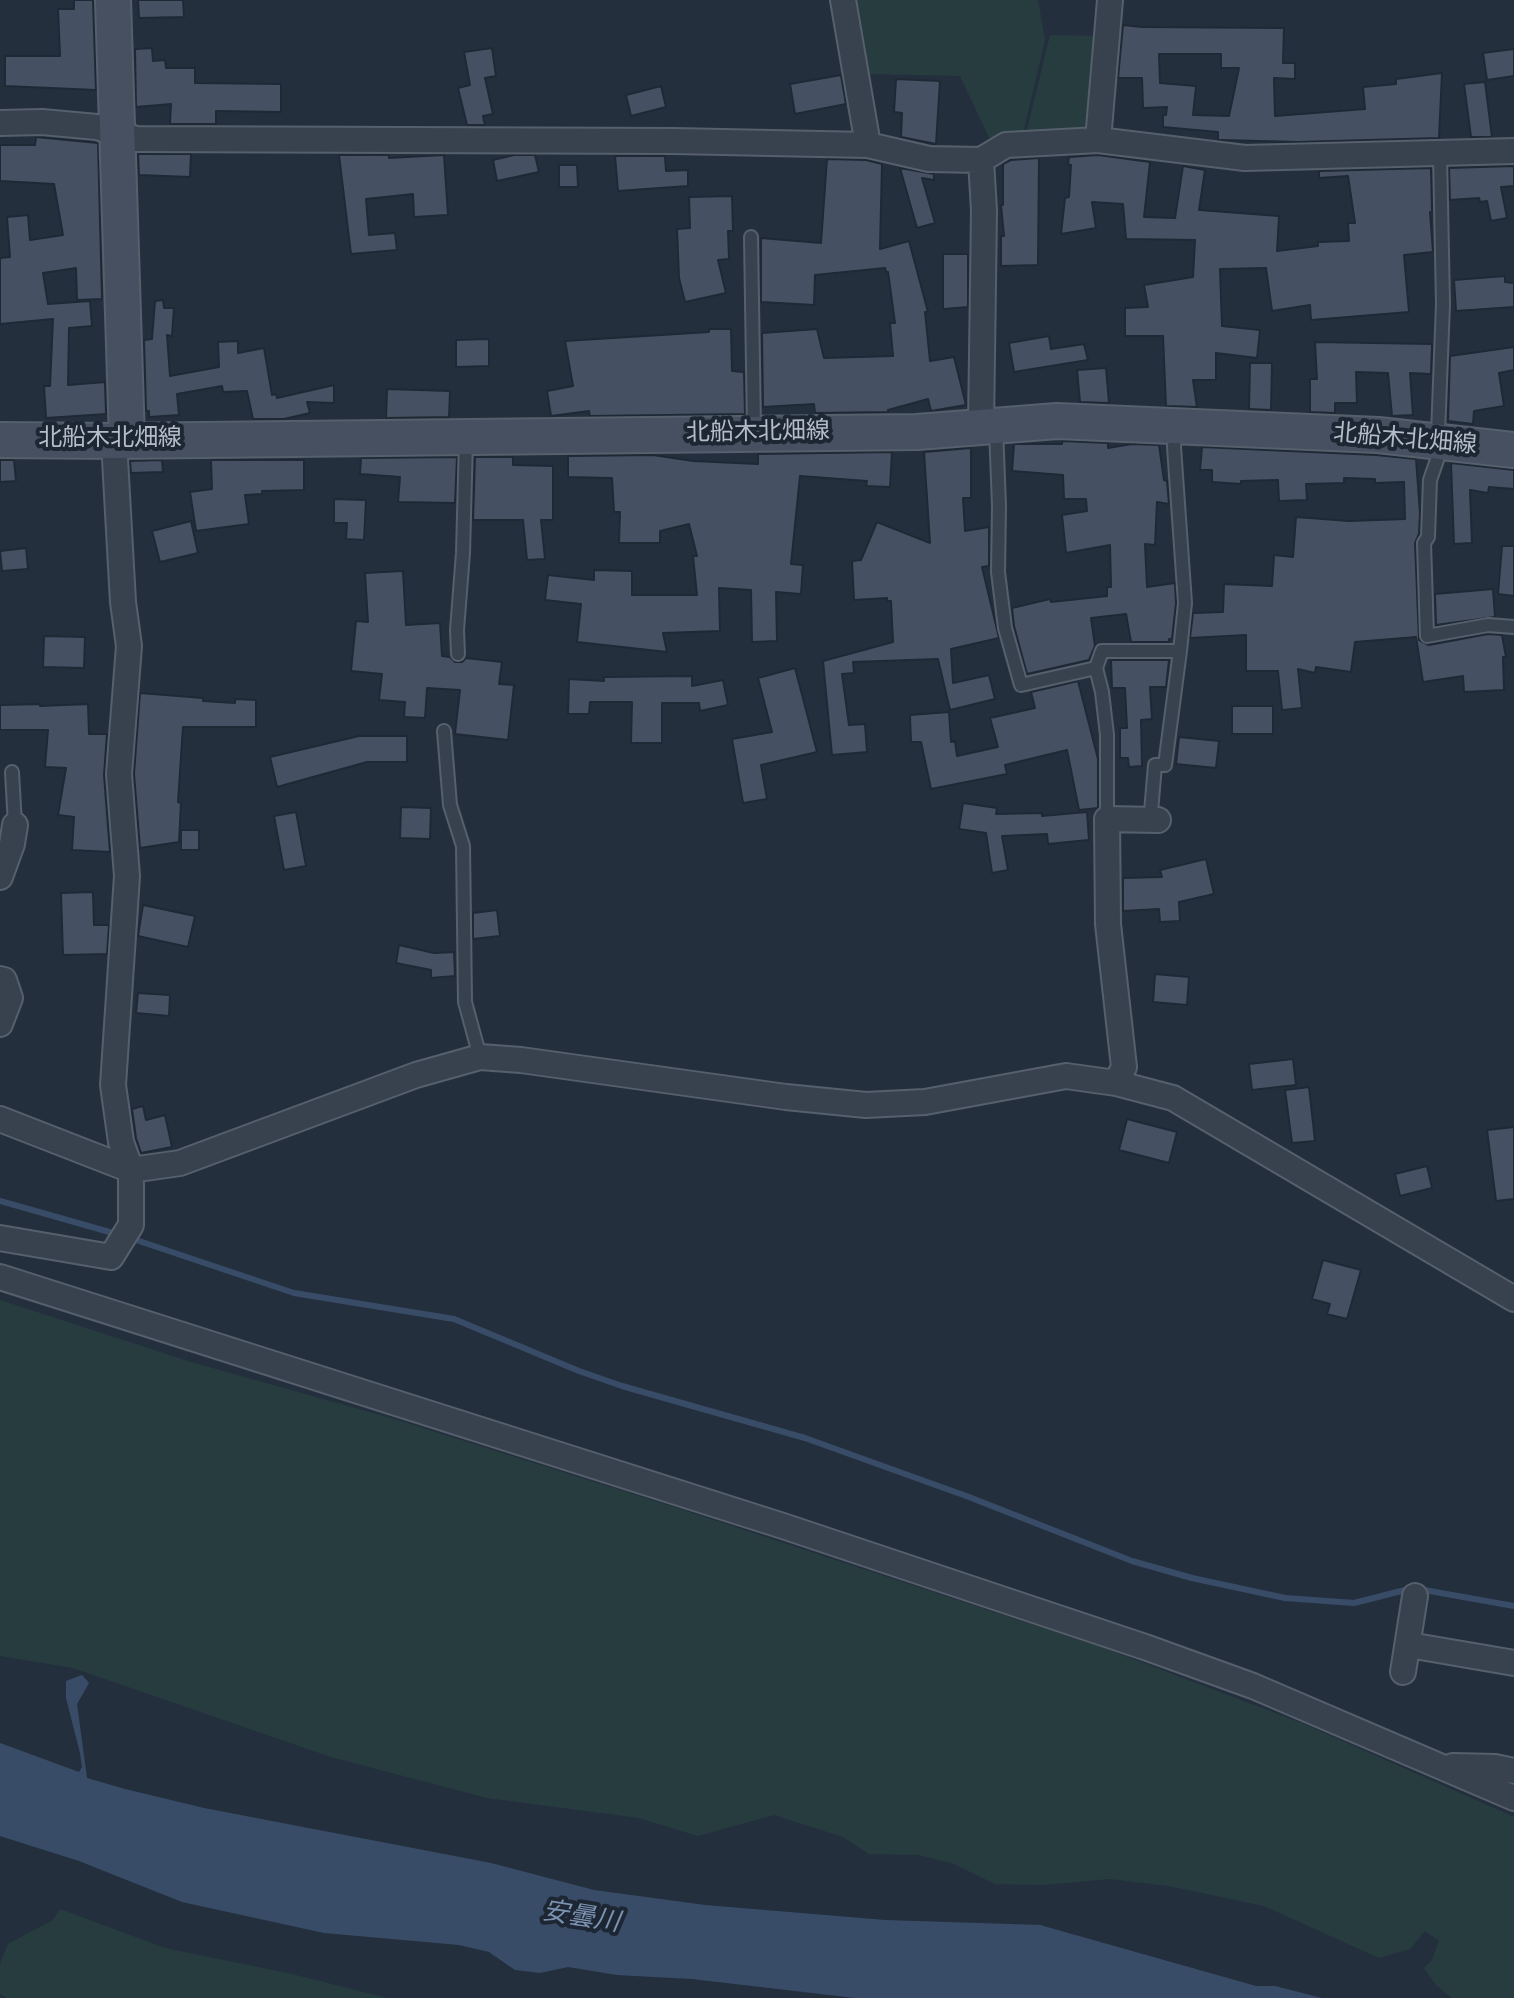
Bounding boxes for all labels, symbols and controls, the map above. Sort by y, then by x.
street label: 北船木北畑線 [686,417,830,449]
street label: 北船木北畑線 [1332,419,1478,461]
street label: 北船木北畑線 [38,425,182,453]
water label: 安曇川 [540,1896,622,1940]

